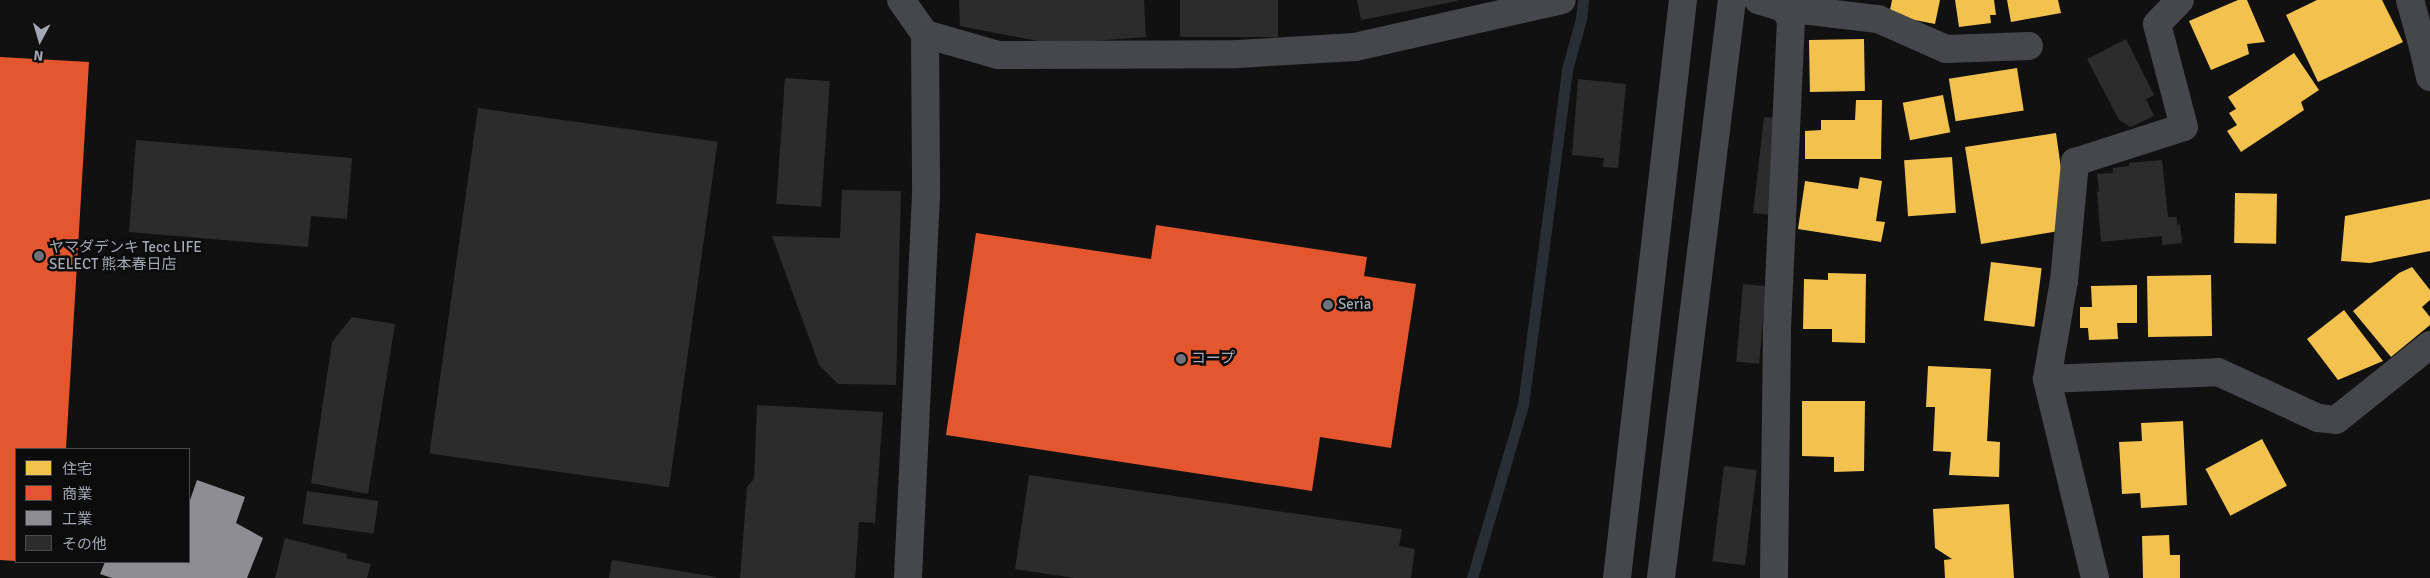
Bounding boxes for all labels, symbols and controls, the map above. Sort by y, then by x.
north arrow [15,15,65,65]
text: N [33,46,44,64]
place label: ヤマダデンキ Tecc LIFE SELECT 熊本春日店 [49,238,202,273]
marker: ヤマダデンキ Tecc LIFE SELECT 熊本春日店 [33,250,45,262]
place label: Seria [1338,296,1371,314]
marker: Seria [1322,299,1334,311]
place label: コープ [1191,350,1236,368]
marker: コープ [1175,353,1187,365]
legend [15,448,190,563]
text: 住宅 [62,460,92,478]
text: 商業 [62,485,92,503]
text: 工業 [62,510,92,528]
text: その他 [62,535,107,553]

